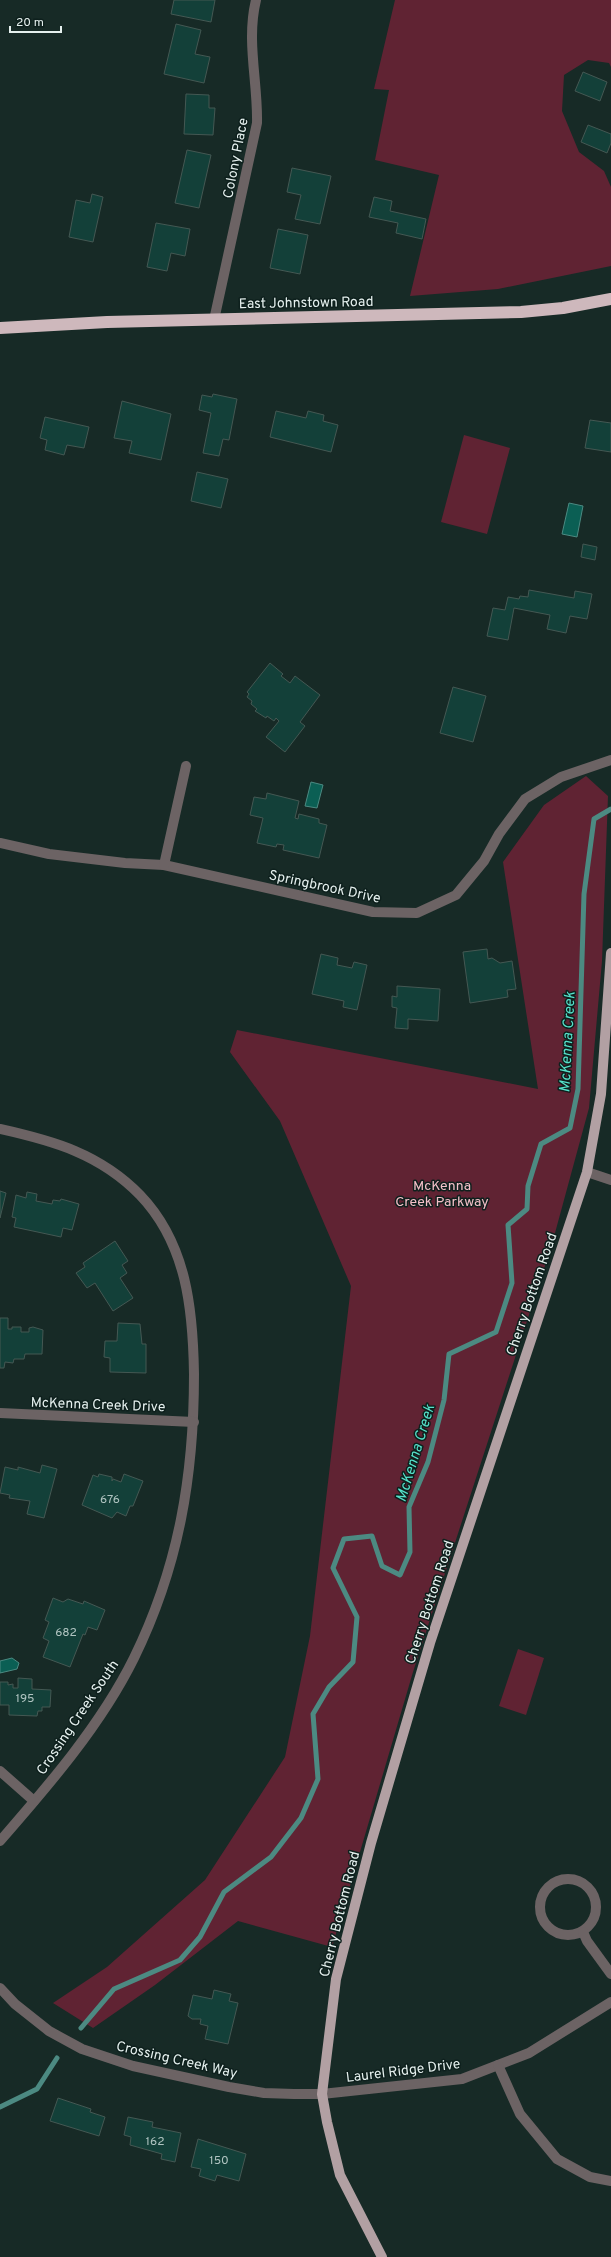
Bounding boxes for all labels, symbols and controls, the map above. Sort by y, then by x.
scale bar [10,8,61,34]
text: 20 m [16,15,44,31]
street label: Colony Place [220,117,253,200]
street label: East Johnstown Road [238,294,374,313]
street label: Springbrook Drive [267,867,382,908]
water label: McKenna Creek [556,991,581,1093]
park label: McKenna Creek Parkway [395,1178,489,1211]
street label: Cherry Bottom Road [503,1231,561,1358]
street label: McKenna Creek Drive [30,1395,166,1416]
water label: McKenna Creek [393,1402,440,1504]
house number: 676 [100,1492,120,1508]
street label: Cherry Bottom Road [402,1539,458,1666]
house number: 682 [55,1625,77,1641]
street label: Crossing Creek South [34,1657,123,1778]
house number: 195 [15,1691,35,1707]
street label: Cherry Bottom Road [317,1850,364,1979]
street label: Crossing Creek Way [114,2038,239,2083]
street label: Laurel Ridge Drive [345,2056,461,2087]
house number: 162 [146,2134,164,2150]
house number: 150 [209,2153,229,2169]

